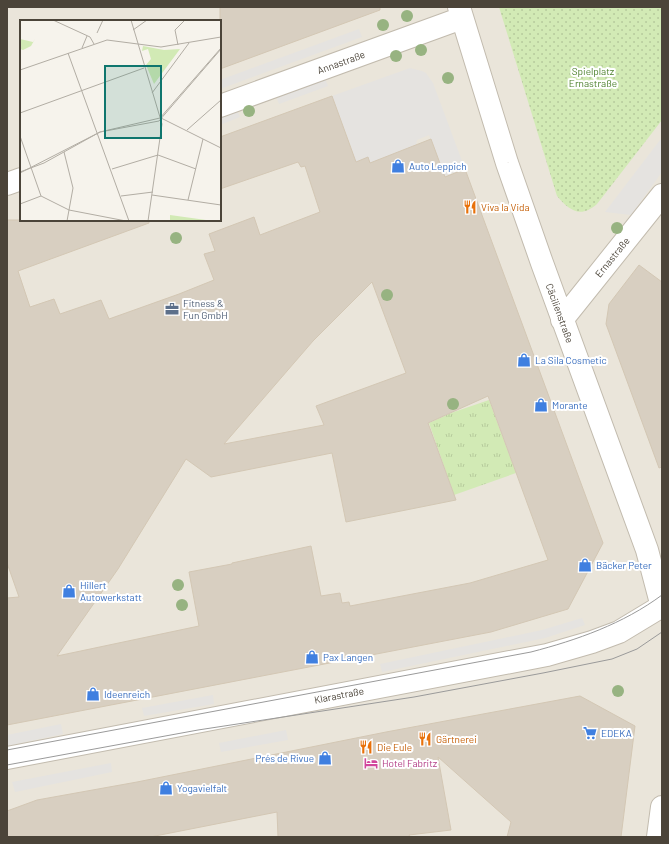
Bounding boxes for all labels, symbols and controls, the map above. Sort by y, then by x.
inset map [20,20,221,221]
street label: Annastraße [315,48,367,76]
park label: Spielplatz Ernastraße [569,65,617,89]
shop icon: Auto Leppich [390,158,406,174]
place label: Auto Leppich [409,160,467,172]
restaurant icon: Viva la Vida [462,199,478,215]
place label: Viva la Vida [481,201,530,213]
street label: Ernastraße [592,234,632,280]
street label: Cäcilienstraße [544,282,576,344]
place label: Fitness & Fun GmbH [183,297,228,321]
office icon: Fitness & Fun GmbH [164,301,180,317]
shop icon: La Sila Cosmetic [516,352,532,368]
place label: La Sila Cosmetic [535,354,607,366]
shop icon: Morante [533,397,549,413]
place label: Morante [552,399,588,411]
shop icon: Bäcker Peter [577,557,593,573]
place label: Bäcker Peter [596,559,652,571]
place label: Hillert Autowerkstatt [80,579,142,603]
shop icon: Hillert Autowerkstatt [61,583,77,599]
shop icon: Pax Langen [304,649,320,665]
place label: Pax Langen [323,651,373,663]
street label: Klarastraße [313,684,365,706]
shop icon: Ideenreich [85,686,101,702]
place label: Ideenreich [104,688,150,700]
supermarket icon: EDEKA [582,725,598,741]
place label: EDEKA [601,727,632,739]
restaurant icon: Gärtnerei [417,731,433,747]
place label: Gärtnerei [436,733,477,745]
restaurant icon: Die Eule [358,739,374,755]
place label: Die Eule [377,741,412,753]
shop icon: Prés de Rivue [317,750,333,766]
place label: Prés de Rivue [256,752,314,764]
hotel icon: Hotel Fabritz [363,755,379,771]
place label: Hotel Fabritz [382,757,438,769]
shop icon: Yogavielfalt [158,780,174,796]
place label: Yogavielfalt [177,782,228,794]

